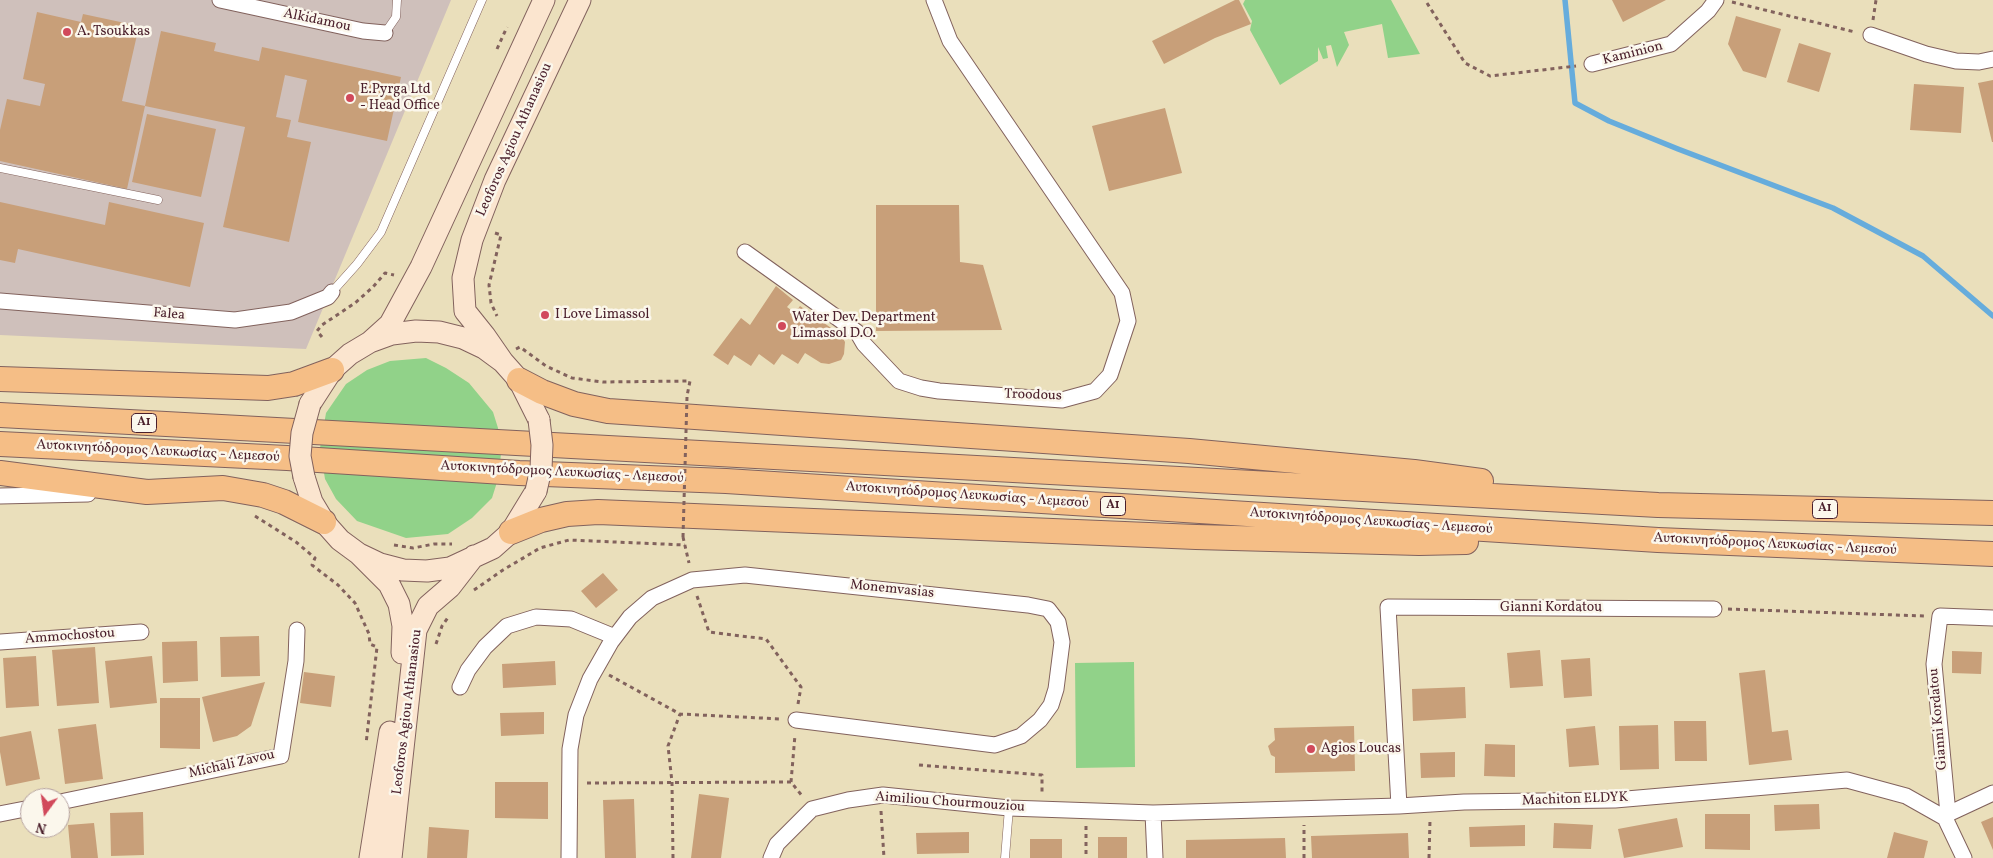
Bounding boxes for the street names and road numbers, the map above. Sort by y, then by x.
street label: Alkidamou [282,6,352,36]
street label: Kaminion [1601,38,1665,70]
street label: Leoforos Agiou Athanasiou [473,61,557,219]
street label: Falea [152,305,186,325]
street label: Troodous [1004,387,1062,405]
road number: A1 [132,413,156,432]
street label: Αυτοκινητόδρομος Λευκωσίας - Λεμεσού [36,437,280,467]
street label: Αυτοκινητόδρομος Λευκωσίας - Λεμεσού [440,458,684,488]
street label: Αυτοκινητόδρομος Λευκωσίας - Λεμεσού [845,479,1089,513]
road number: A1 [1100,496,1126,516]
road number: A1 [1812,499,1838,518]
street label: Αυτοκινητόδρομος Λευκωσίας - Λεμεσού [1249,505,1493,539]
street label: Αυτοκινητόδρομος Λευκωσίας - Λεμεσού [1653,530,1897,560]
street label: Monemvasias [849,577,935,603]
street label: Gianni Kordatou [1500,600,1602,616]
street label: Ammochostou [25,625,115,649]
street label: Leoforos Agiou Athanasiou [390,628,426,796]
street label: Gianni Kordatou [1926,667,1952,771]
street label: Michali Zavou [187,747,277,783]
street label: Aimiliou Chourmouziou [874,789,1026,817]
street label: Machiton ELDYK [1522,790,1628,810]

